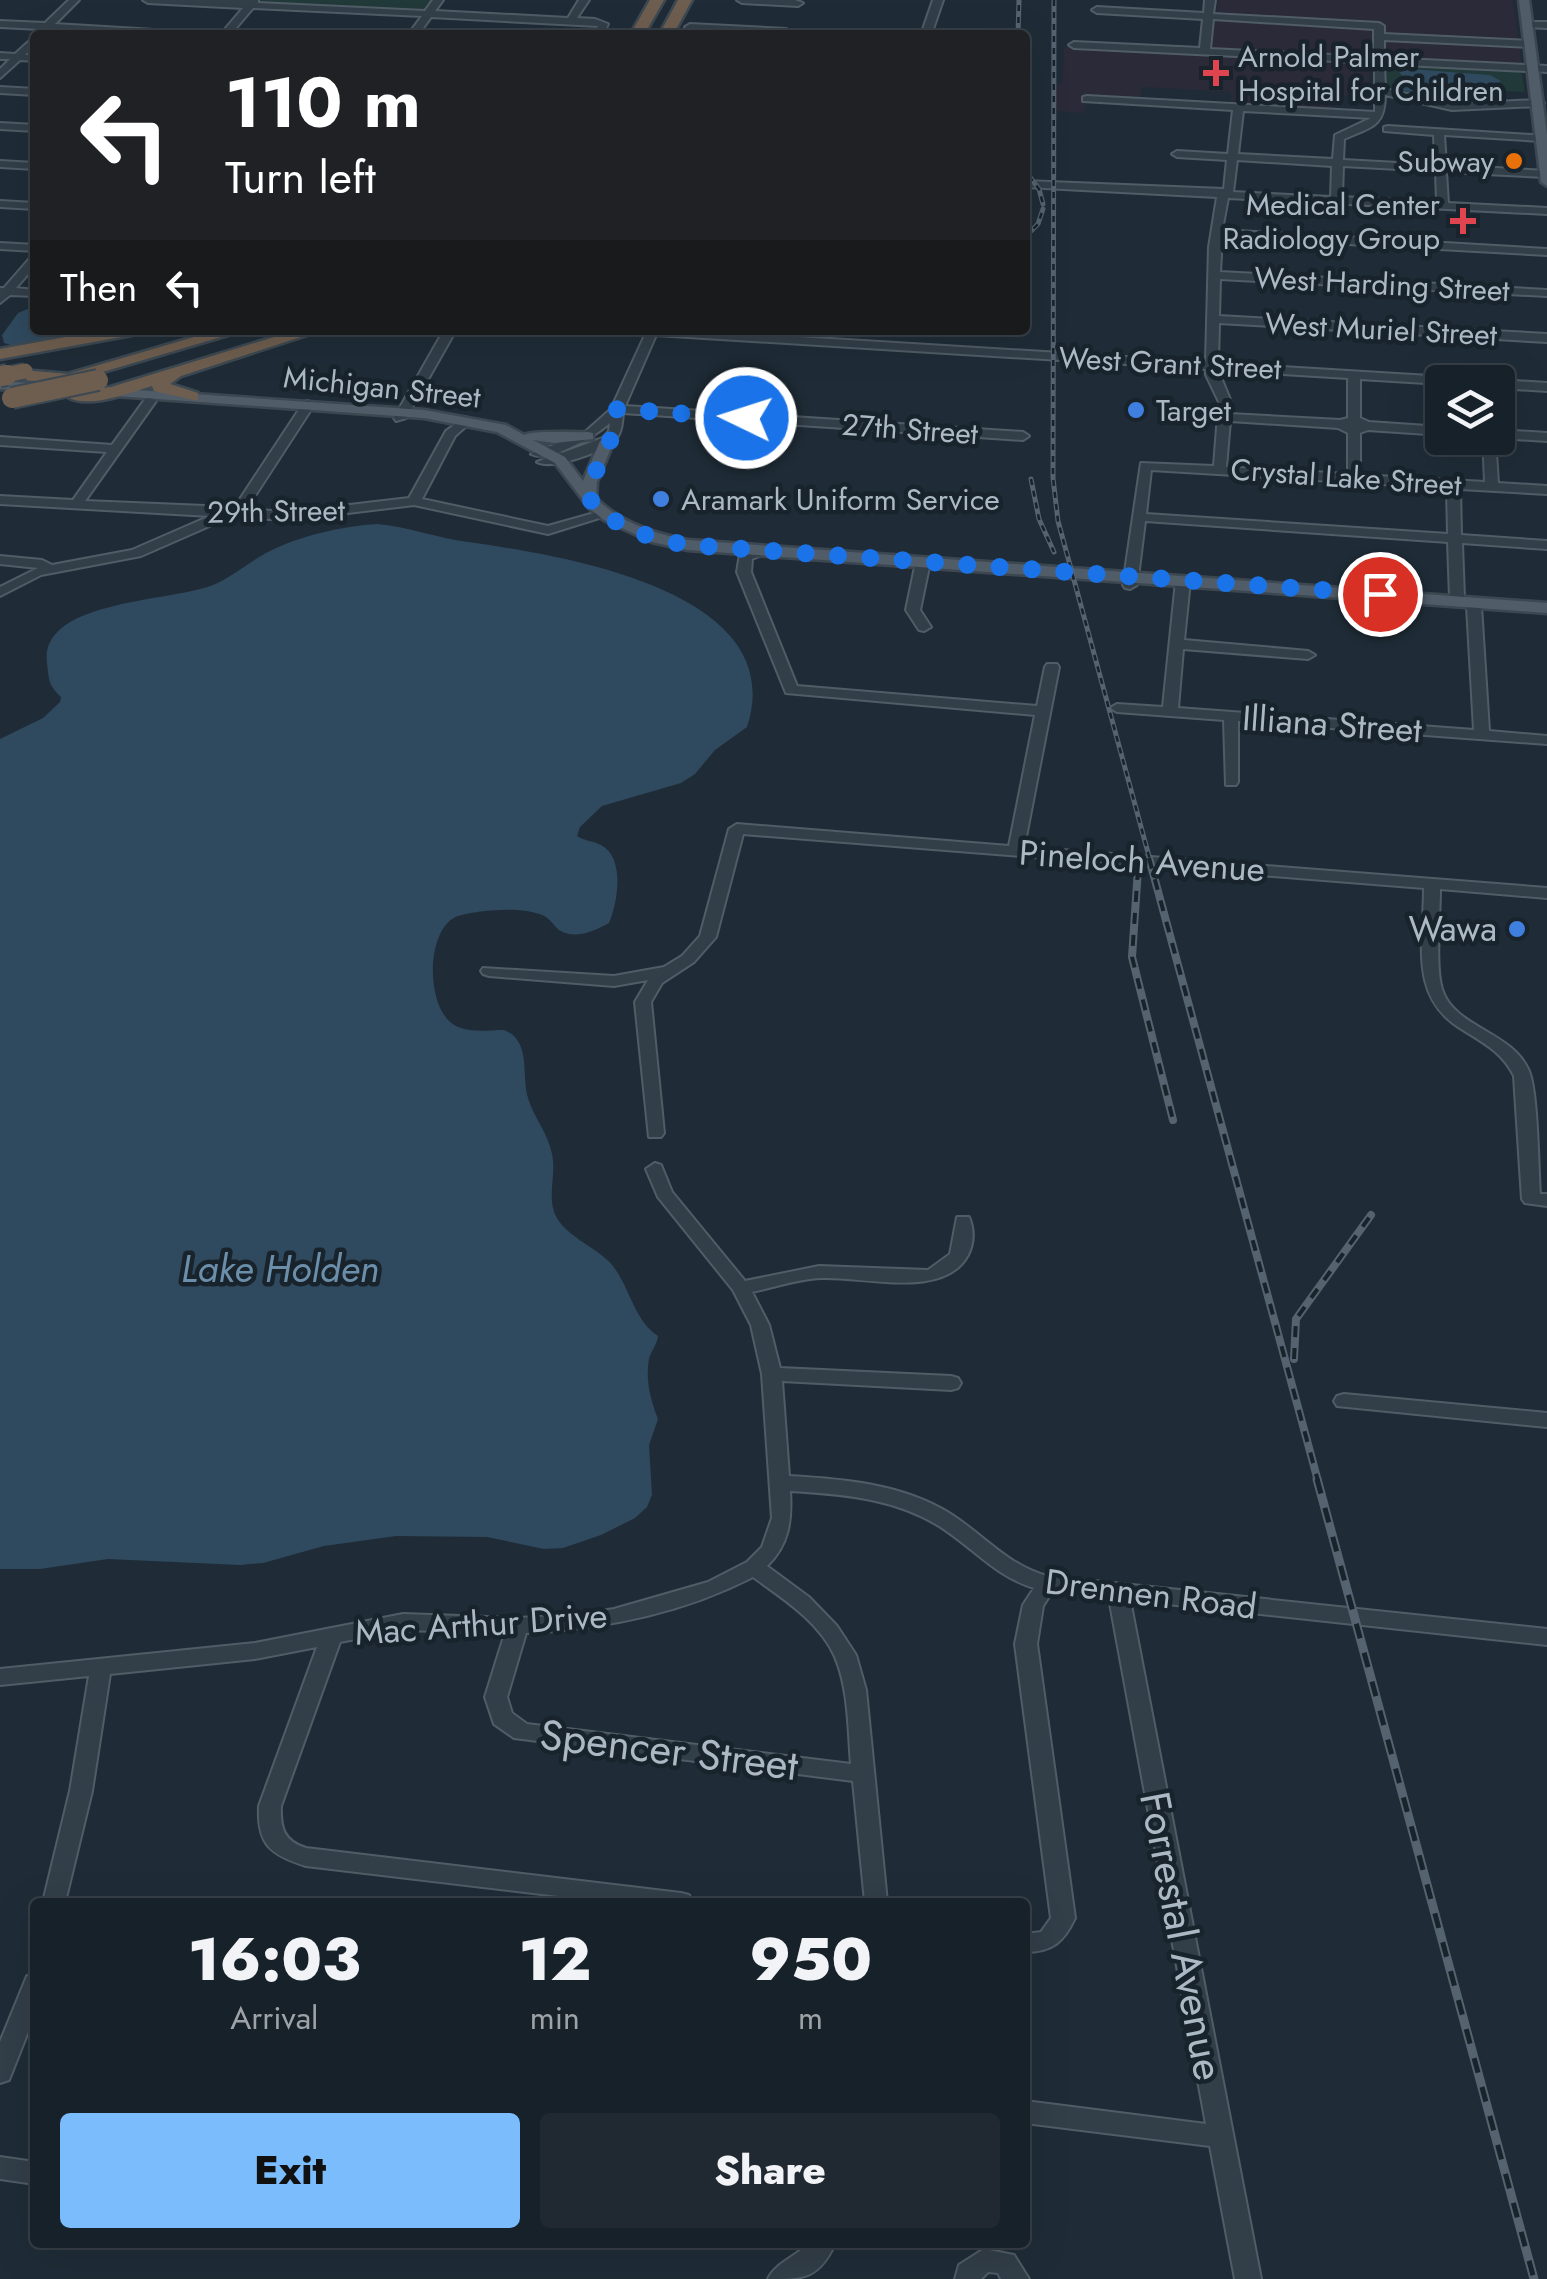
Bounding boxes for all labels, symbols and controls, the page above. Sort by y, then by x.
place label: Arnold Palmer Hospital for Children [1238,35,1504,112]
text: 110 m [225,52,421,153]
marker: Arnold Palmer Hospital for Children [1203,60,1229,86]
icon: left [60,70,190,200]
place label: Subway [1397,140,1495,183]
text: Turn left [225,145,376,210]
marker: Subway [1503,150,1525,172]
place label: Medical Center Radiology Group [1223,183,1441,260]
marker: Medical Center Radiology Group [1450,208,1476,234]
street label: West Harding Street [1253,256,1512,312]
text: Then [60,260,137,315]
icon: left [157,260,212,315]
street label: West Muriel Street [1264,301,1499,357]
street label: West Grant Street [1058,336,1283,390]
street label: Michigan Street [281,355,483,419]
map controls [1425,365,1515,455]
button: layers [1425,365,1515,455]
position arrow [694,366,798,470]
place label: Target [1156,389,1232,432]
marker: Target [1125,399,1147,421]
street label: 27th Street [840,403,980,455]
street label: Crystal Lake Street [1229,447,1464,507]
place label: Aramark Uniform Service [681,478,1000,521]
street label: 29th Street [207,488,346,534]
marker: Aramark Uniform Service [650,488,672,510]
pin [1338,552,1423,637]
icon: arrive [1353,567,1408,622]
street label: Illiana Street [1241,693,1424,755]
street label: Pineloch Avenue [1017,827,1267,895]
place label: Wawa [1409,904,1497,954]
marker: Wawa [1506,918,1528,940]
water label: Lake Holden [181,1241,379,1296]
street label: Drennen Road [1043,1556,1259,1632]
street label: Mac Arthur Drive [353,1590,609,1658]
street label: Spencer Street [536,1704,802,1796]
street label: Forrestal Avenue [1124,1786,1240,2086]
text: 16:03 [188,1916,361,2003]
text: 12 [519,1916,591,2003]
text: 950 [749,1916,872,2003]
text: Arrival [230,1995,318,2041]
text: min [530,1995,580,2041]
text: m [798,1995,823,2041]
button: Exit [60,2113,520,2228]
button: Share [540,2113,1000,2228]

